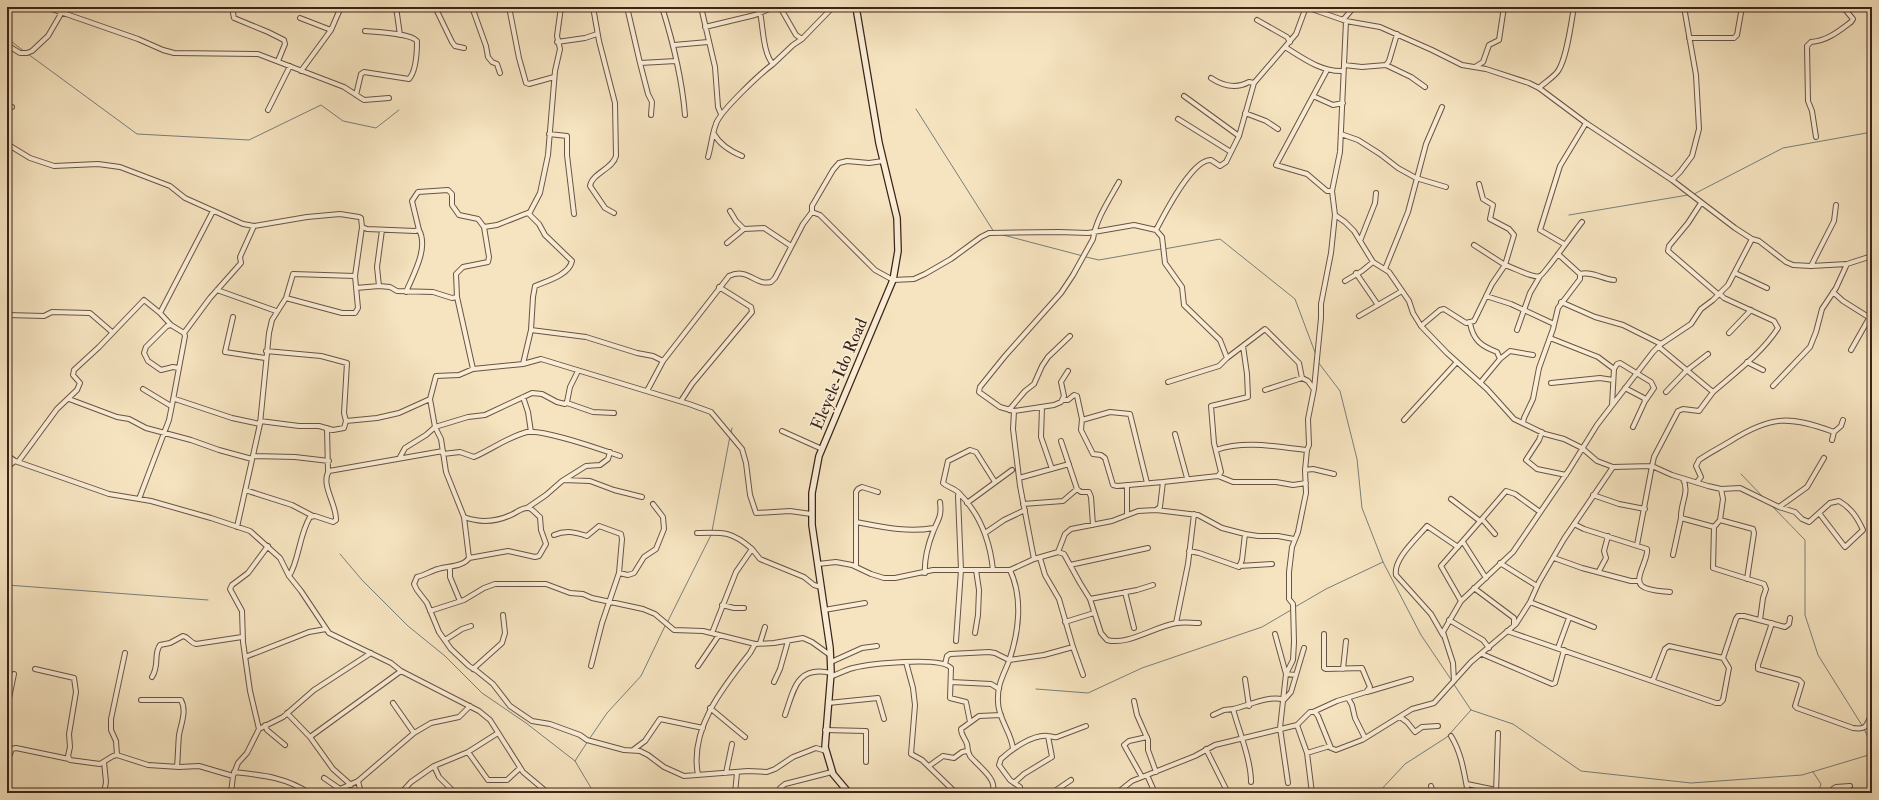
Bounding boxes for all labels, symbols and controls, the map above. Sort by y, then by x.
street label: Eleyele-Ido Road [806,315,873,433]

